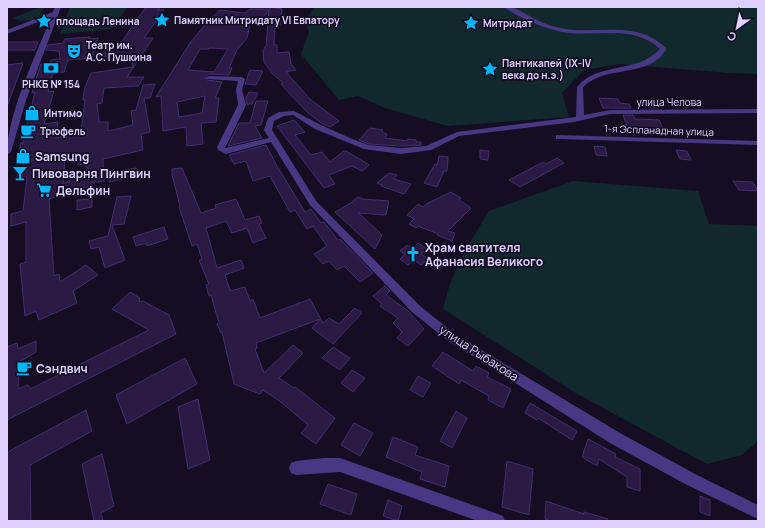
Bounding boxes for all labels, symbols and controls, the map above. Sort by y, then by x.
north arrow [717,8,757,48]
place icon: Памятник Митридату VI Евпатору [153,11,171,29]
place icon: площадь Ленина [35,12,53,30]
place label: Памятник Митридату VI Евпатору [174,13,340,27]
place label: площадь Ленина [56,14,140,28]
place icon: Митридат [462,14,480,32]
place label: Митридат [483,16,533,30]
text: С [724,28,739,45]
place label: Театр им. А.С. Пушкина [86,38,152,64]
theatre icon: Театр им. А.С. Пушкина [65,42,83,60]
place label: Пантикапей (IX-IV века до н.э.) [502,56,592,82]
bank icon: РНКБ № 154 [42,59,60,77]
place icon: Пантикапей (IX-IV века до н.э.) [481,60,499,78]
place label: РНКБ № 154 [22,77,80,91]
street label: улица Челова [636,95,702,109]
shop icon: Интимо [23,104,41,122]
place label: Интимо [44,106,82,120]
street label: 1-я Эспланадная улица [604,121,714,139]
cafe icon: Трюфель [19,122,37,140]
place label: Трюфель [40,124,86,138]
shop icon: Samsung [14,147,32,165]
place label: Samsung [35,148,90,165]
bar icon: Пивоварня Пингвин [11,164,29,182]
place label: Пивоварня Пингвин [32,165,151,182]
supermarket icon: Дельфин [35,181,53,199]
place label: Дельфин [56,182,110,199]
place label: Храм святителя Афанасия Великого [425,239,543,270]
church icon: Храм святителя Афанасия Великого [404,245,422,263]
street label: улица Рыбакова [436,321,522,385]
cafe icon: Сэндвич [15,359,33,377]
place label: Сэндвич [36,360,88,377]

